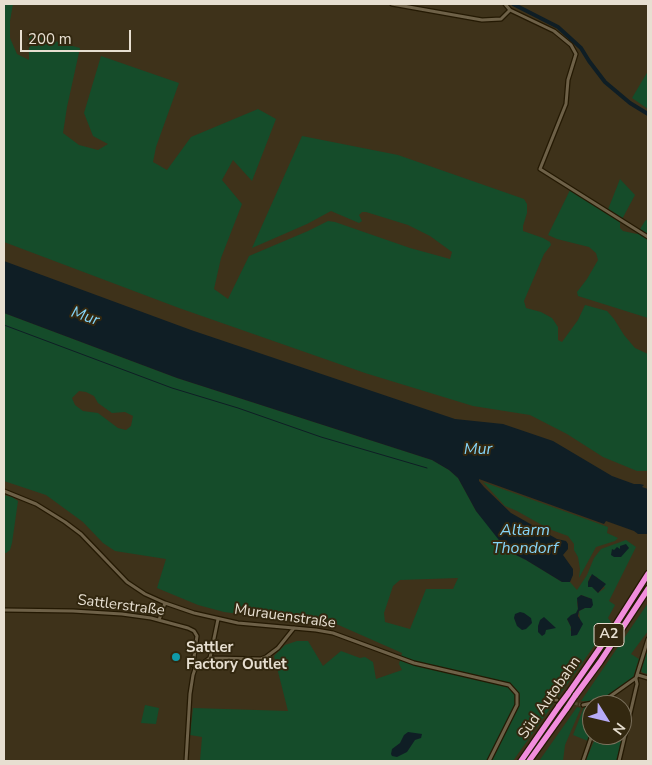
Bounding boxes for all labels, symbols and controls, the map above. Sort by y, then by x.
scale bar [22,20,134,52]
text: 200 m [28,29,72,49]
water label: Mur [68,303,102,331]
water label: Mur [464,440,492,460]
water label: Altarm Thondorf [492,521,558,559]
street label: Sattlerstraße [76,592,166,620]
street label: Murauenstraße [233,601,337,633]
road number: A2 [594,624,624,646]
place label: Sattler Factory Outlet [186,639,287,674]
marker: Sattler Factory Outlet [170,651,182,663]
street label: Süd Autobahn [515,653,585,743]
north arrow [582,695,632,745]
text: N [608,719,630,738]

